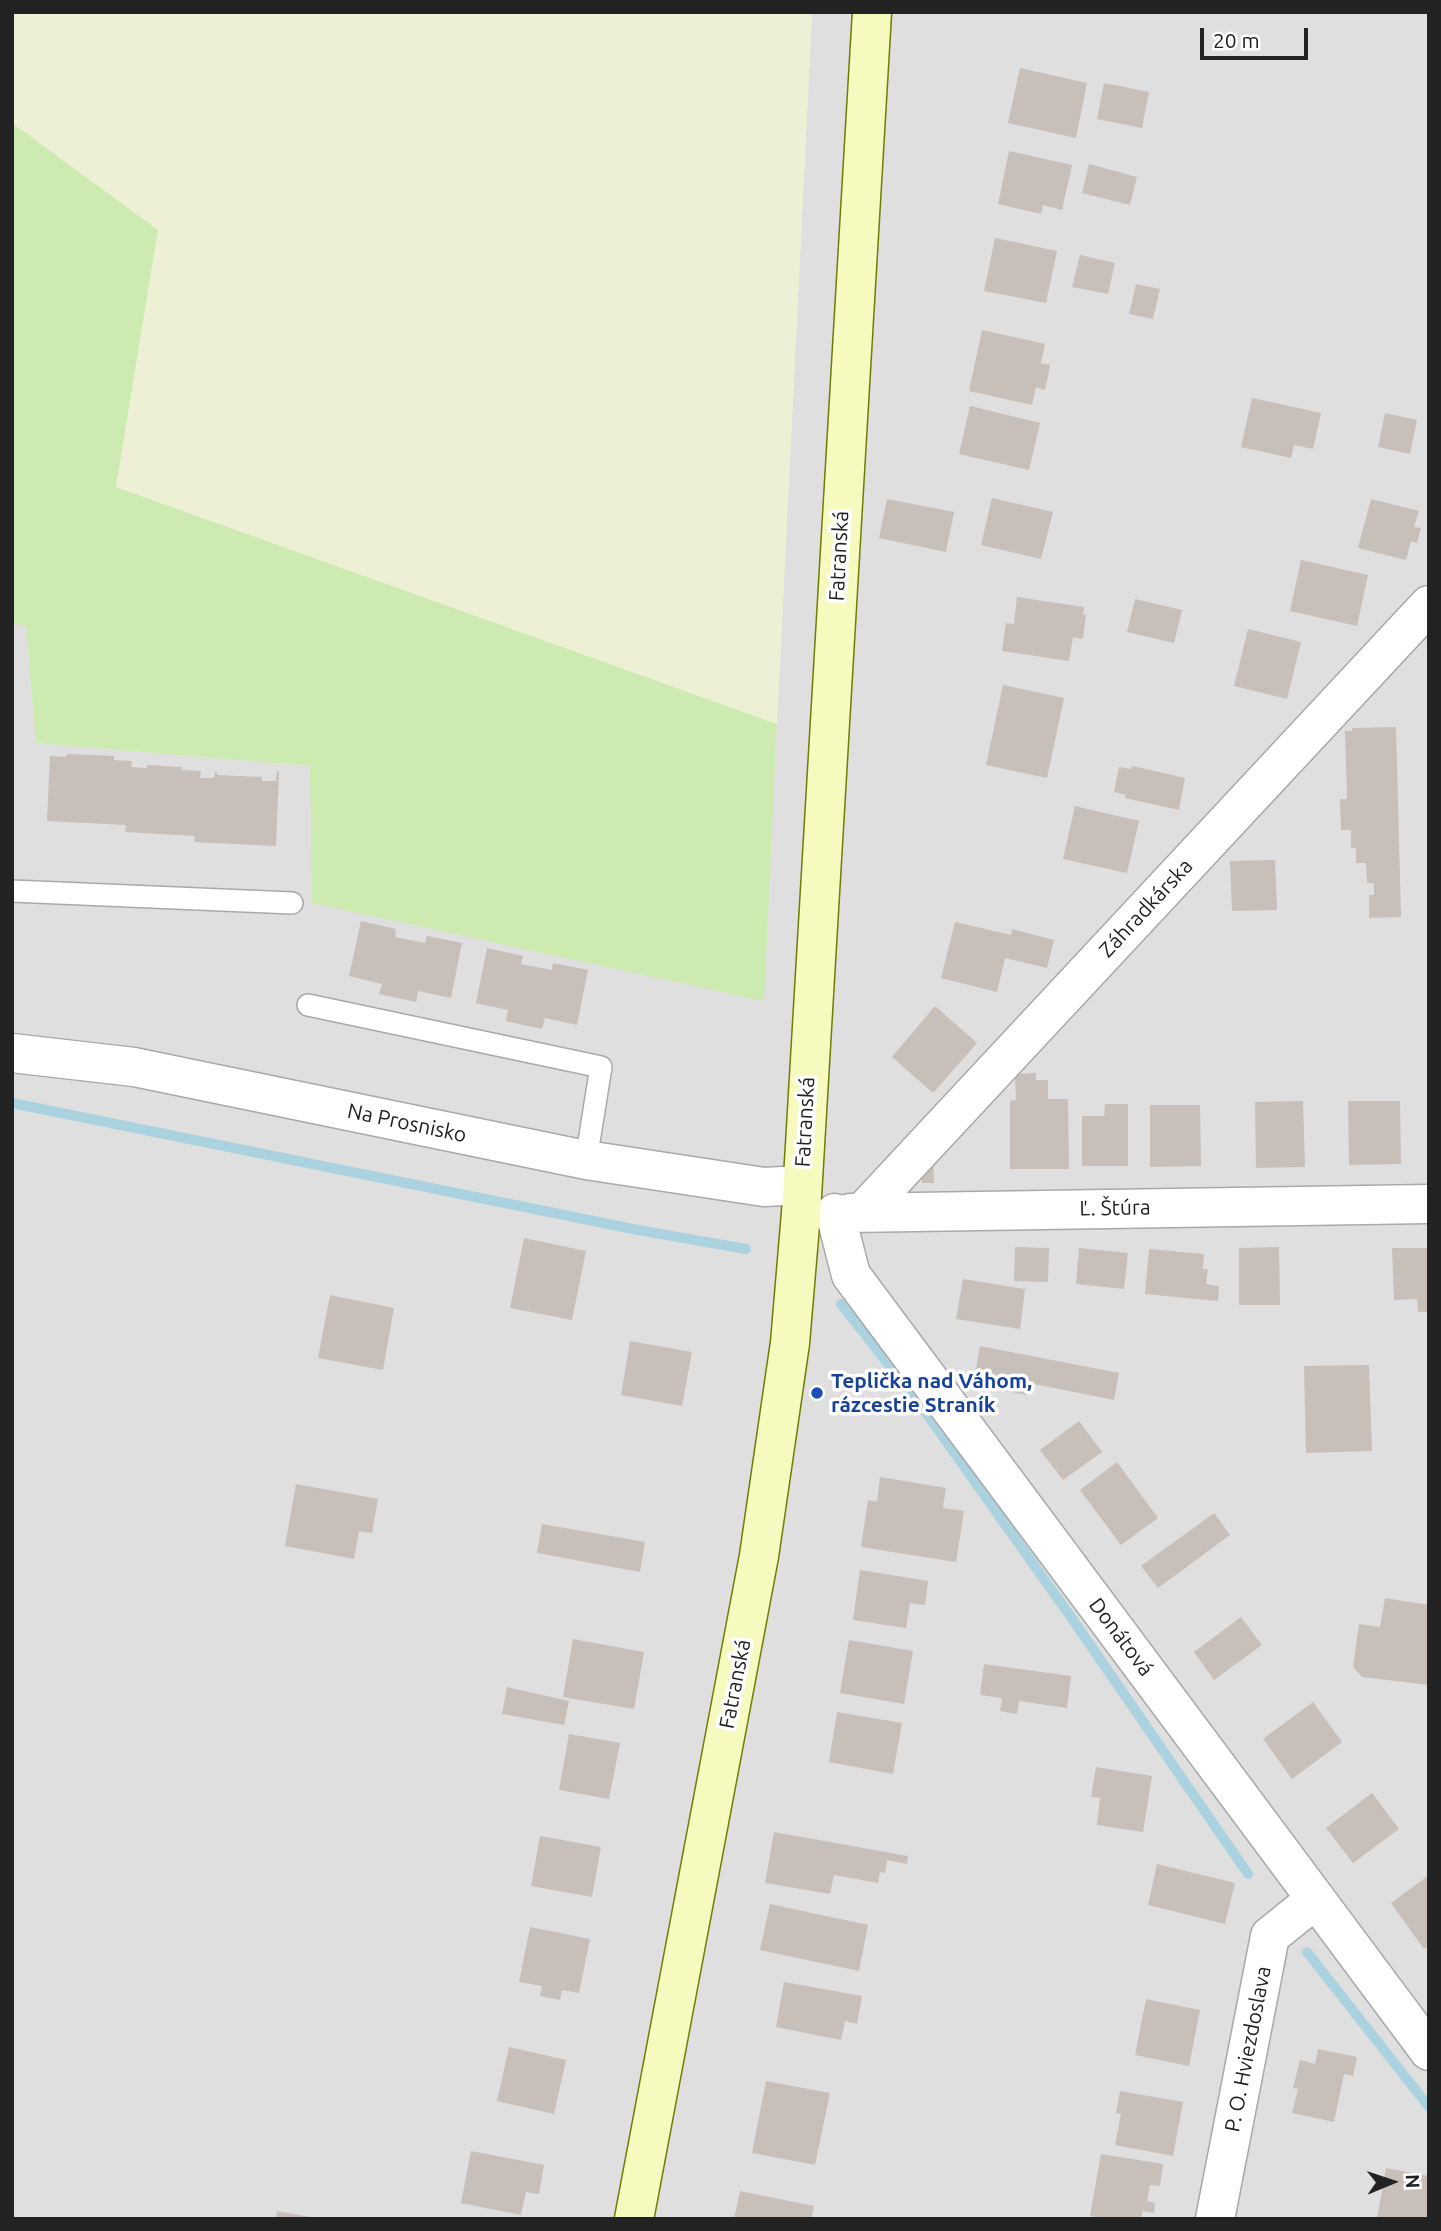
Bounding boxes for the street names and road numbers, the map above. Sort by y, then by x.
street label: Fatranská [824,510,854,602]
street label: Záhradkárska [1094,854,1198,962]
street label: Fatranská [790,1076,820,1168]
street label: Na Prosnisko [345,1098,469,1148]
street label: Ľ. Štúra [1079,1195,1151,1221]
street label: Donátová [1083,1593,1159,1681]
street label: Fatranská [714,1637,756,1731]
street label: P. O. Hviezdoslava [1220,1964,1276,2134]

